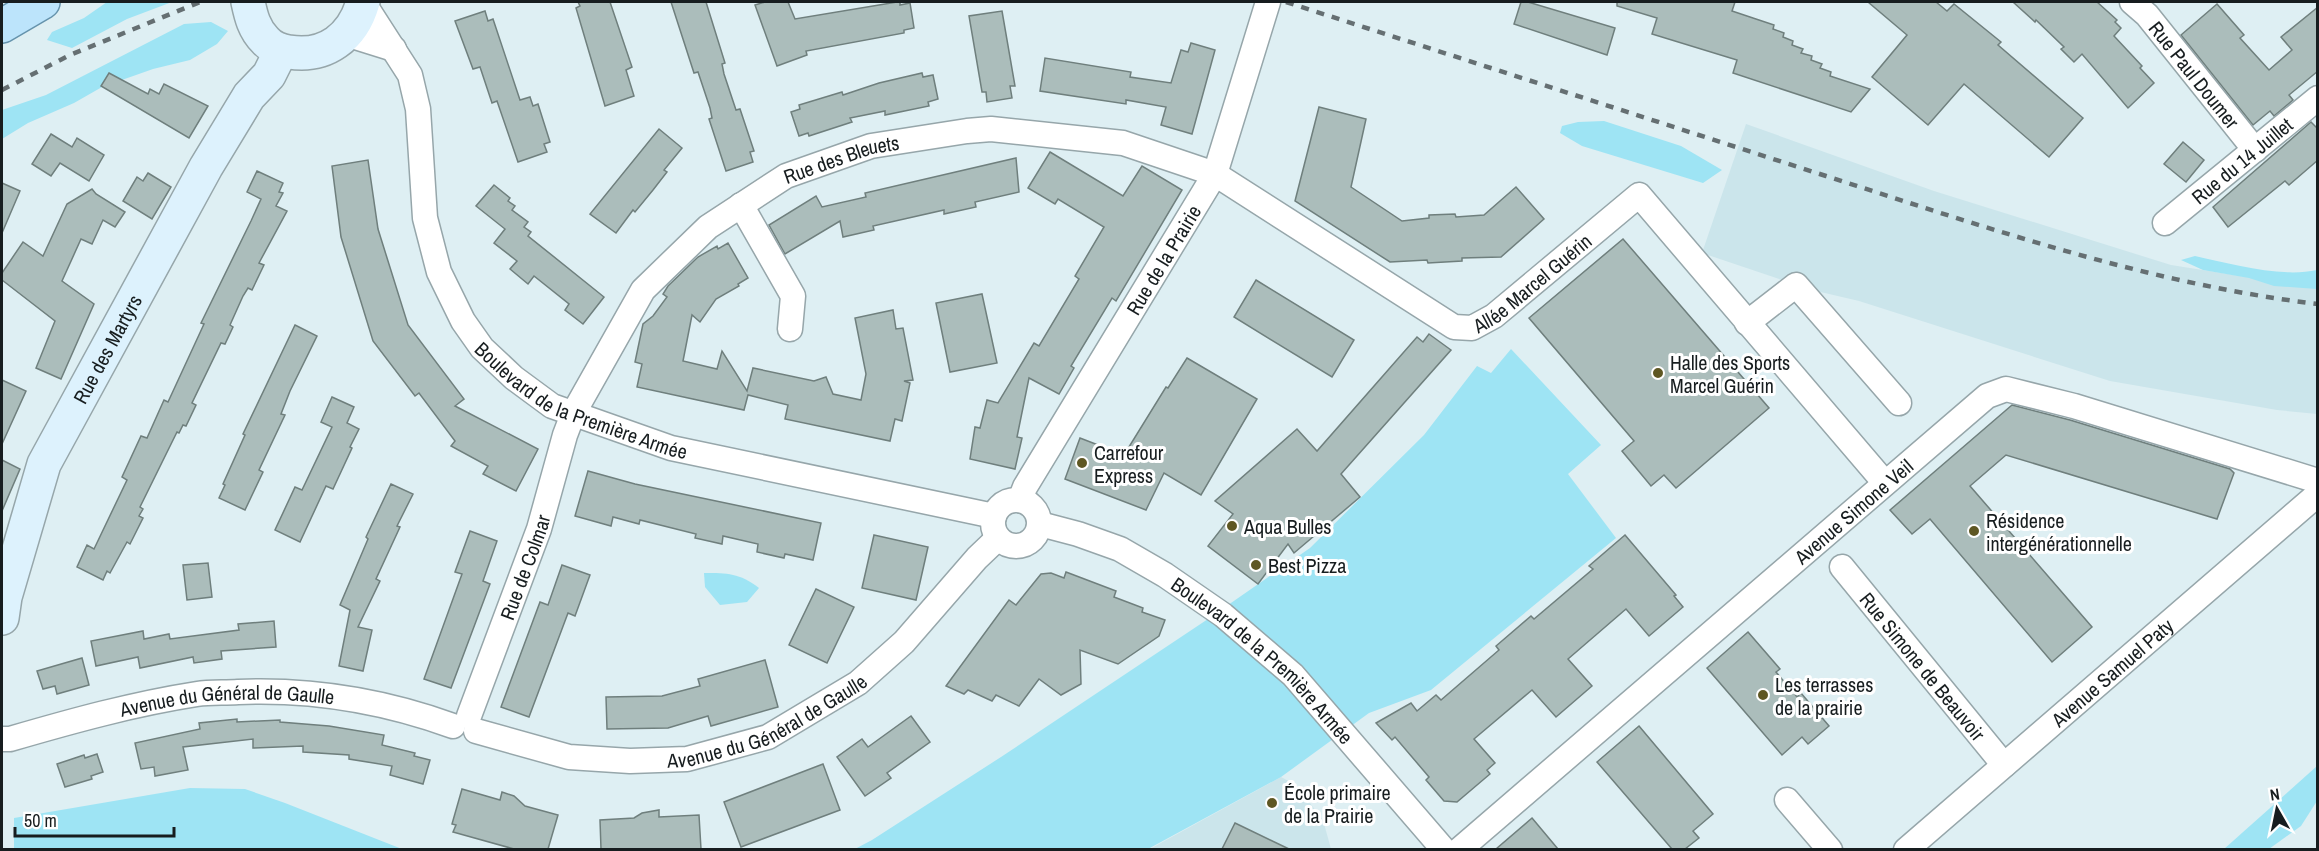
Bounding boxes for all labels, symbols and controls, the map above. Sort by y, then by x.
street label: Rue Paul Doumer [2143,15,2246,134]
street label: Rue du 14 Juillet [2185,111,2298,210]
street label: Rue des Bleuets [780,128,901,189]
street label: Rue de la Prairie [1119,200,1207,320]
street label: Allée Marcel Guérin [1467,227,1597,339]
street label: Rue des Martyrs [66,290,147,408]
street label: Boulevard de la Première Armée [470,335,690,465]
place label: Halle des Sports Marcel Guérin [1670,349,1790,399]
marker: Halle des Sports Marcel Guérin [1651,366,1665,380]
place label: Carrefour Express [1094,439,1164,489]
street label: Avenue Simone Veil [1787,452,1918,570]
marker: Carrefour Express [1075,456,1089,470]
place label: Résidence intergénérationnelle [1986,507,2132,557]
street label: Rue de Colmar [493,511,556,623]
place label: Aqua Bulles [1243,513,1332,540]
marker: Aqua Bulles [1225,519,1239,533]
marker: Résidence intergénérationnelle [1967,524,1981,538]
place label: Best Pizza [1268,552,1346,579]
marker: Best Pizza [1249,558,1263,572]
street label: Boulevard de la Première Armée [1166,570,1360,749]
street label: Rue Simone de Beauvoir [1854,586,1992,746]
street label: Avenue Samuel Paty [2044,611,2179,733]
street label: Avenue du Général de Gaulle [666,668,872,773]
place label: Les terrasses de la prairie [1775,671,1873,721]
street label: Avenue du Général de Gaulle [116,678,336,723]
marker: Les terrasses de la prairie [1756,688,1770,702]
place label: École primaire de la Prairie [1284,779,1391,829]
north arrow [2247,779,2307,839]
text: N [2268,783,2281,806]
marker: École primaire de la Prairie [1265,796,1279,810]
scale bar [15,800,174,838]
text: 50 m [24,808,57,833]

